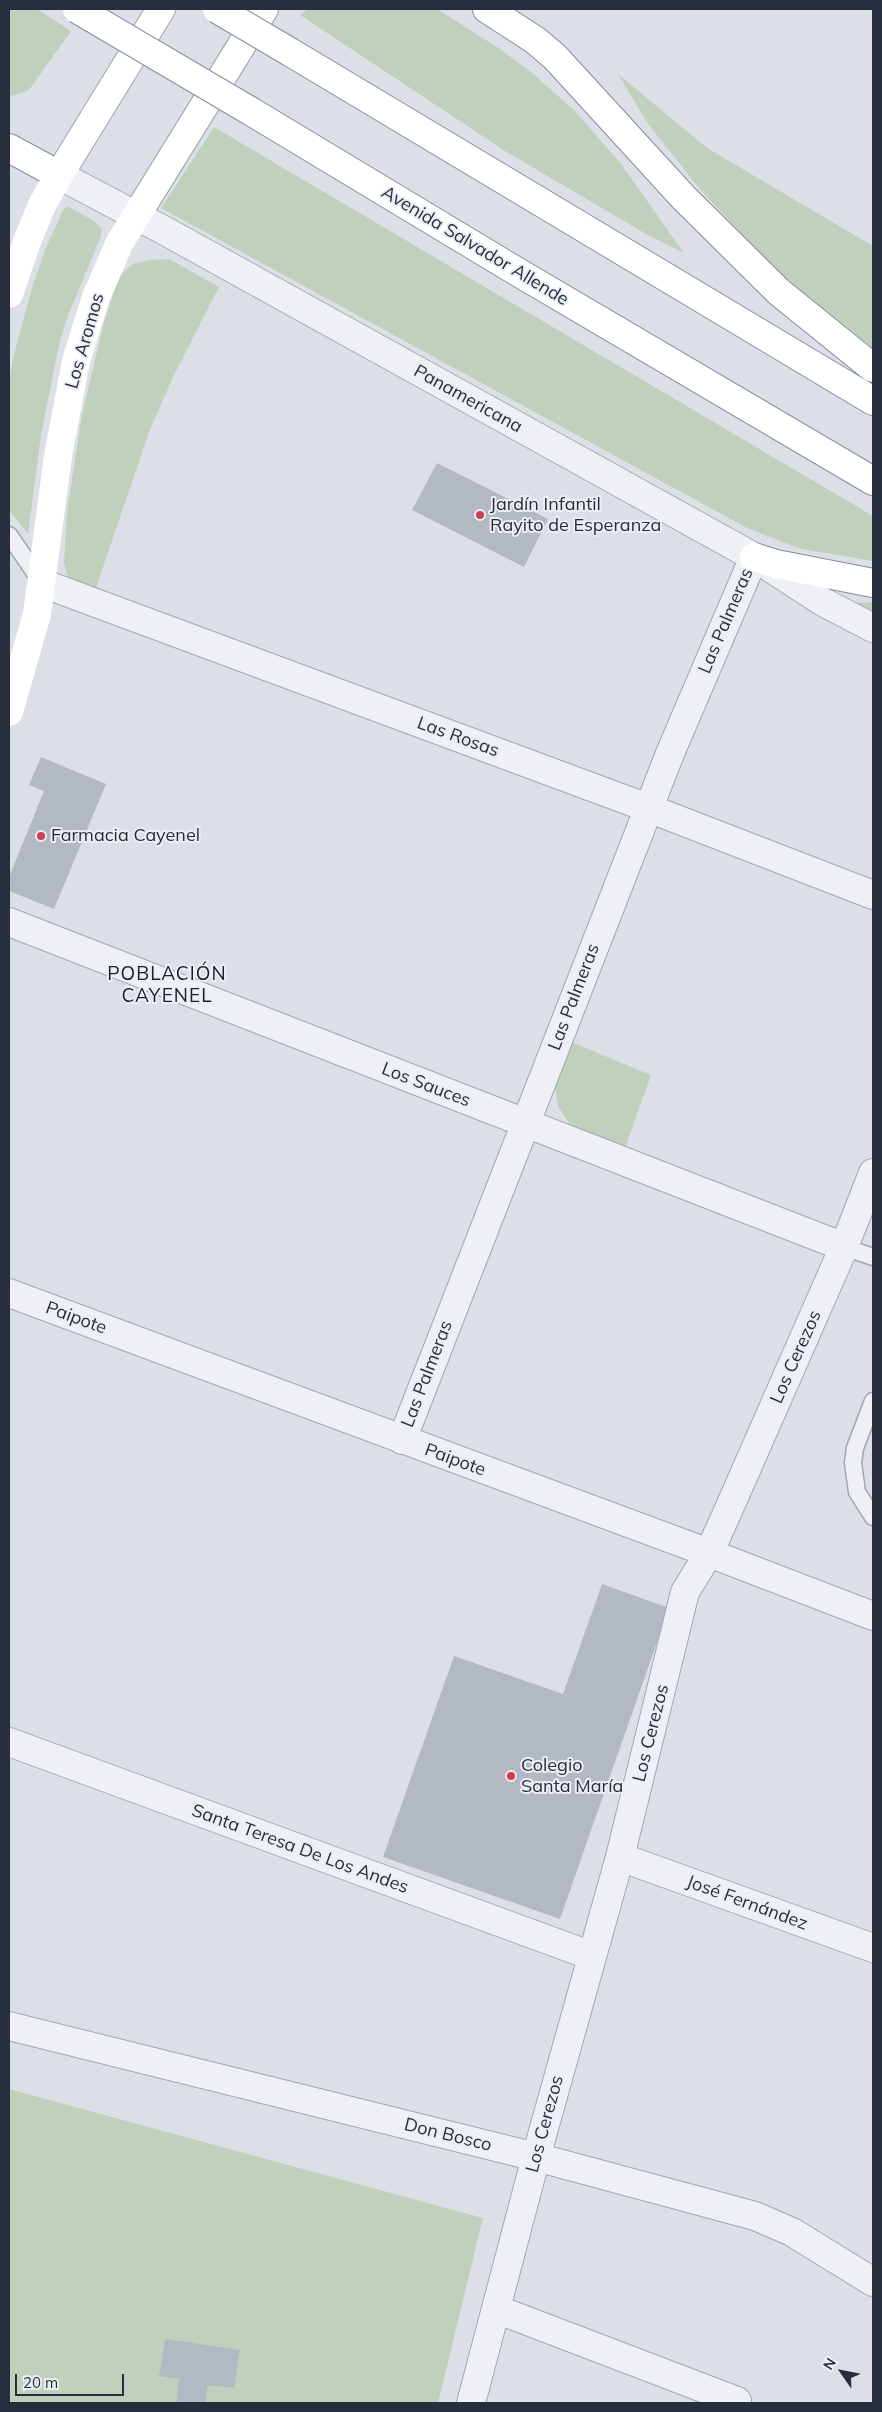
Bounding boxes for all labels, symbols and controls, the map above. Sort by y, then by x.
street label: Avenida Salvador Allende [377,181,573,311]
street label: Los Aromos [61,291,109,391]
street label: Panamericana [410,360,526,438]
place label: Jardín Infantil Rayito de Esperanza [490,494,661,536]
marker: Jardín Infantil Rayito de Esperanza [474,509,486,521]
street label: Las Palmeras [694,565,758,677]
street label: Las Rosas [414,712,502,762]
place label: Farmacia Cayenel [51,825,200,847]
marker: Farmacia Cayenel [35,830,47,842]
street label: Las Palmeras [544,941,604,1053]
district label: POBLACIÓN CAYENEL [106,963,228,1007]
street label: Los Sauces [378,1058,474,1112]
street label: Paipote [43,1297,109,1339]
street label: Los Cerezos [766,1307,826,1407]
street label: Las Palmeras [397,1318,457,1430]
street label: Paipote [422,1439,488,1481]
street label: Los Cerezos [628,1682,674,1784]
place label: Colegio Santa María [521,1755,623,1798]
marker: Colegio Santa María [505,1770,517,1782]
street label: Santa Teresa De Los Andes [189,1800,411,1898]
street label: José Fernández [683,1871,811,1935]
street label: Los Cerezos [522,2073,568,2175]
street label: Don Bosco [402,2114,494,2156]
north arrow [817,2347,867,2397]
text: N [819,2354,840,2373]
scale bar [18,2364,126,2396]
text: 20 m [23,2373,58,2392]

